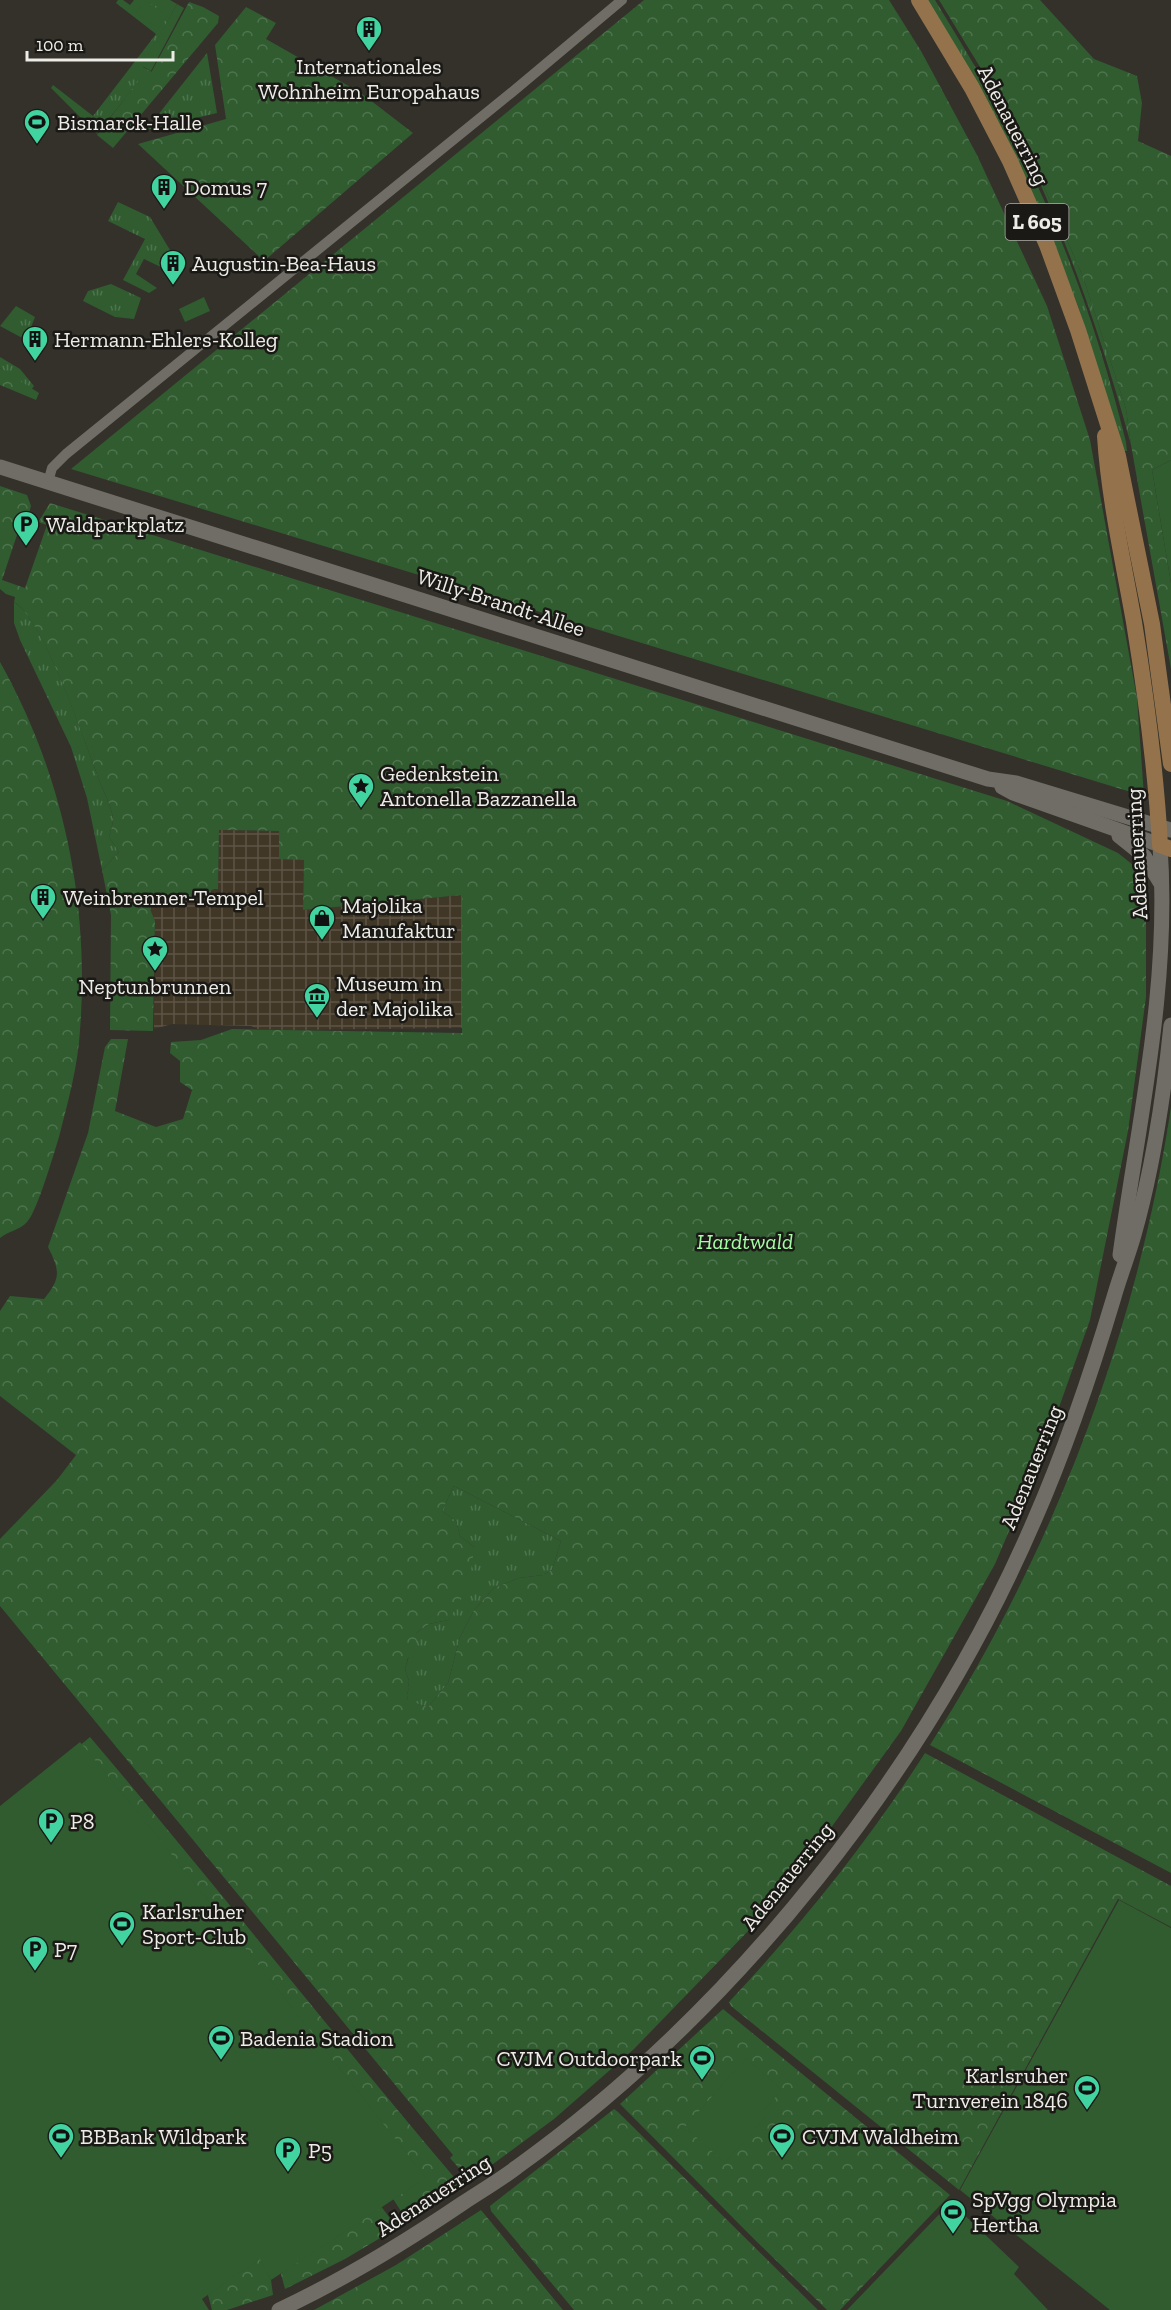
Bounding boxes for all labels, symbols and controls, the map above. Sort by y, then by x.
building icon: Internationales Wohnheim Europahaus [354,14,384,52]
scale bar [27,24,172,62]
text: 100 m [36,34,84,56]
place label: Internationales Wohnheim Europahaus [258,53,480,105]
street label: Adenauerring [972,60,1055,190]
sports icon: Bismarck-Halle [22,107,52,145]
place label: Bismarck-Halle [57,109,202,136]
building icon: Domus 7 [149,172,179,210]
place label: Domus 7 [184,174,268,201]
road number: L 605 [1006,204,1068,240]
building icon: Augustin-Bea-Haus [158,248,188,286]
place label: Augustin-Bea-Haus [192,250,376,277]
building icon: Hermann-Ehlers-Kolleg [20,324,50,362]
place label: Hermann-Ehlers-Kolleg [54,326,278,353]
parking icon: Waldparkplatz [11,509,41,547]
place label: Waldparkplatz [46,511,184,538]
street label: Willy-Brandt-Allee [413,563,588,642]
place label: Gedenkstein Antonella Bazzanella [380,760,577,812]
place icon: Gedenkstein Antonella Bazzanella [346,771,376,809]
street label: Adenauerring [1120,788,1153,920]
building icon: Weinbrenner-Tempel [28,882,58,920]
place label: Weinbrenner-Tempel [63,884,264,911]
place label: Majolika Manufaktur [342,892,456,944]
shop icon: Majolika Manufaktur [307,903,337,941]
place icon: Neptunbrunnen [140,934,170,972]
place label: Museum in der Majolika [336,970,453,1022]
place label: Neptunbrunnen [79,973,232,1000]
museum icon: Museum in der Majolika [302,981,332,1019]
park label: Hardtwald [697,1228,793,1255]
street label: Adenauerring [994,1401,1069,1533]
parking icon: P8 [36,1806,66,1844]
place label: P8 [70,1808,94,1835]
street label: Adenauerring [735,1817,839,1936]
place label: Karlsruher Sport-Club [142,1898,246,1950]
sports icon: Karlsruher Sport-Club [107,1909,137,1947]
parking icon: P7 [20,1934,50,1972]
place label: P7 [54,1936,78,1963]
sports icon: Badenia Stadion [206,2023,236,2061]
place label: Badenia Stadion [240,2025,394,2052]
sports icon: CVJM Outdoorpark [687,2043,717,2081]
place label: CVJM Outdoorpark [497,2045,683,2072]
place label: Karlsruher Turnverein 1846 [912,2062,1068,2114]
sports icon: Karlsruher Turnverein 1846 [1072,2073,1102,2111]
sports icon: BBBank Wildpark [46,2121,76,2159]
sports icon: CVJM Waldheim [767,2121,797,2159]
place label: BBBank Wildpark [80,2123,247,2150]
place label: CVJM Waldheim [802,2123,959,2150]
parking icon: P5 [273,2135,303,2173]
place label: P5 [308,2137,332,2164]
street label: Adenauerring [371,2148,496,2243]
place label: SpVgg Olympia Hertha [972,2186,1117,2238]
sports icon: SpVgg Olympia Hertha [938,2197,968,2235]

